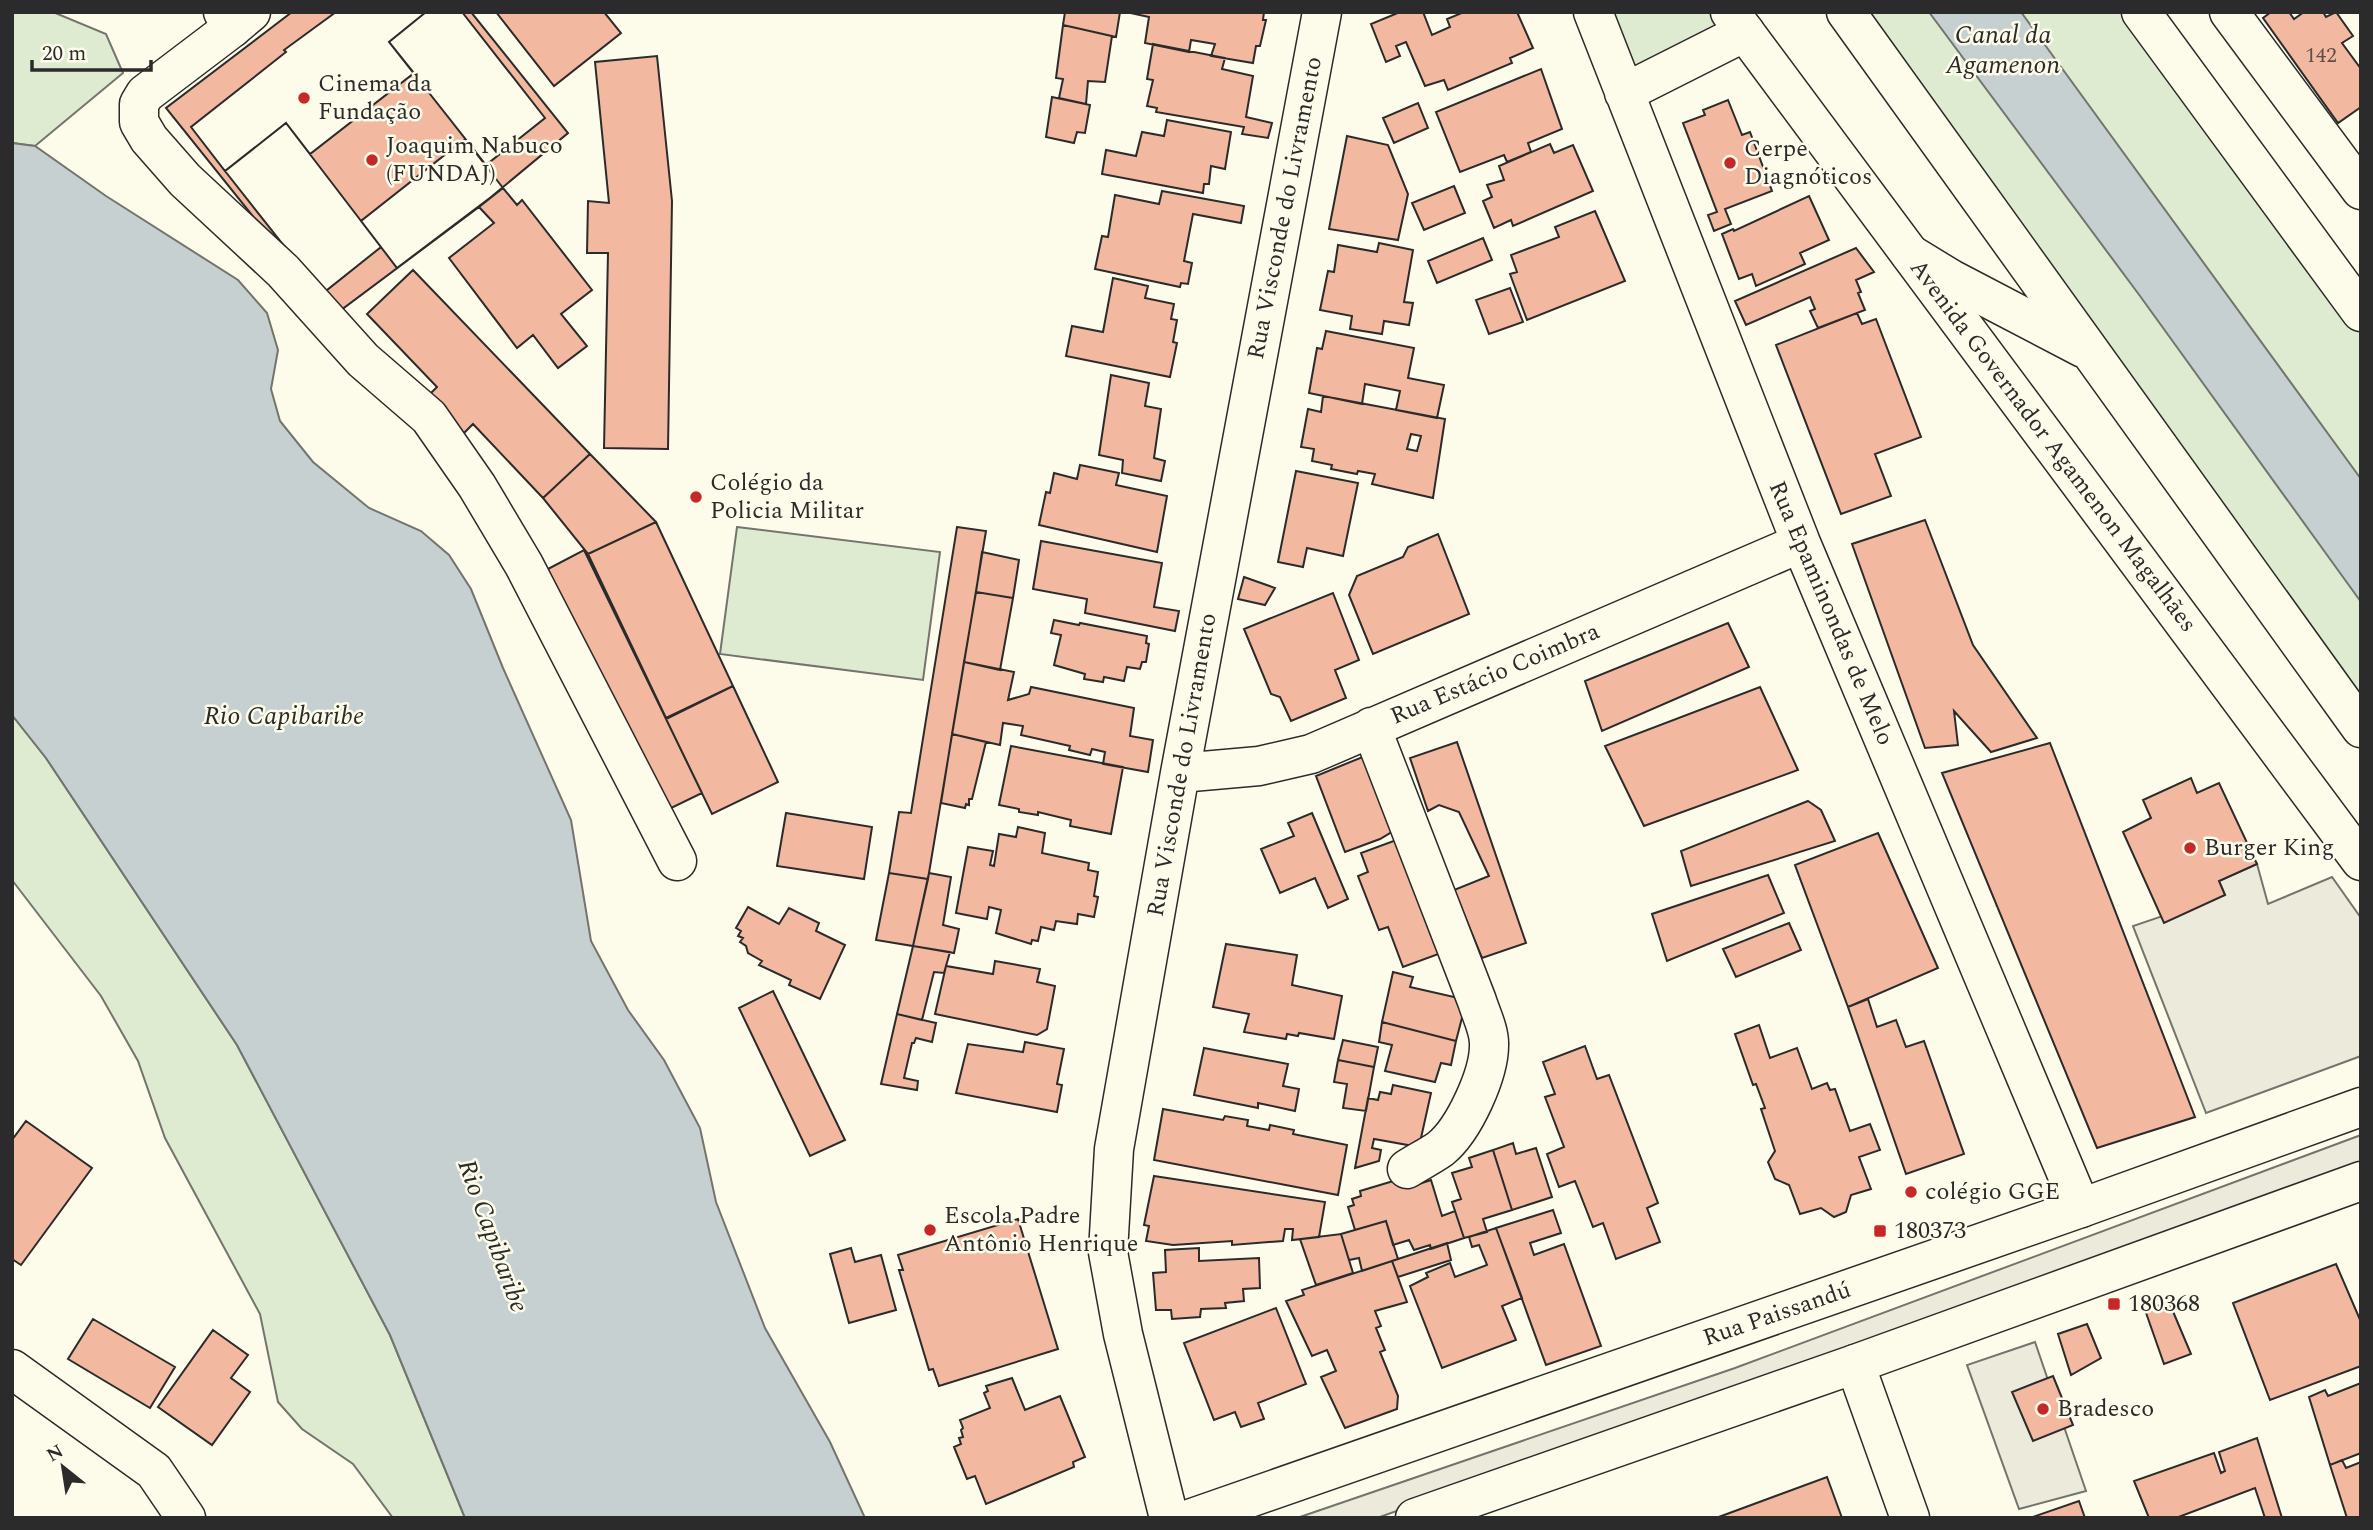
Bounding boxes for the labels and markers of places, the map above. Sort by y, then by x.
place label: Cinema da Fundação [318,66,432,130]
marker: Cinema da Fundação [296,90,312,106]
place label: Joaquim Nabuco (FUNDAJ) [386,128,563,192]
place label: Cerpe Diagnóticos [1744,131,1872,195]
marker: Joaquim Nabuco (FUNDAJ) [364,152,380,168]
marker: Cerpe Diagnóticos [1722,155,1738,171]
place label: Colégio da Policia Militar [710,465,864,529]
marker: Colégio da Policia Militar [688,489,704,505]
place label: Burger King [2204,830,2334,866]
marker: Burger King [2182,840,2198,856]
place label: colégio GGE [1925,1174,2060,1210]
marker: colégio GGE [1903,1184,1919,1200]
place label: Escola Padre Antônio Henrique [944,1198,1138,1262]
place label: 180373 [1894,1213,1966,1249]
marker: Escola Padre Antônio Henrique [922,1222,938,1238]
marker: 180373 [1872,1223,1888,1239]
place label: 180368 [2128,1286,2200,1322]
marker: 180368 [2106,1296,2122,1312]
place label: Bradesco [2057,1391,2154,1427]
marker: Bradesco [2035,1401,2051,1417]

